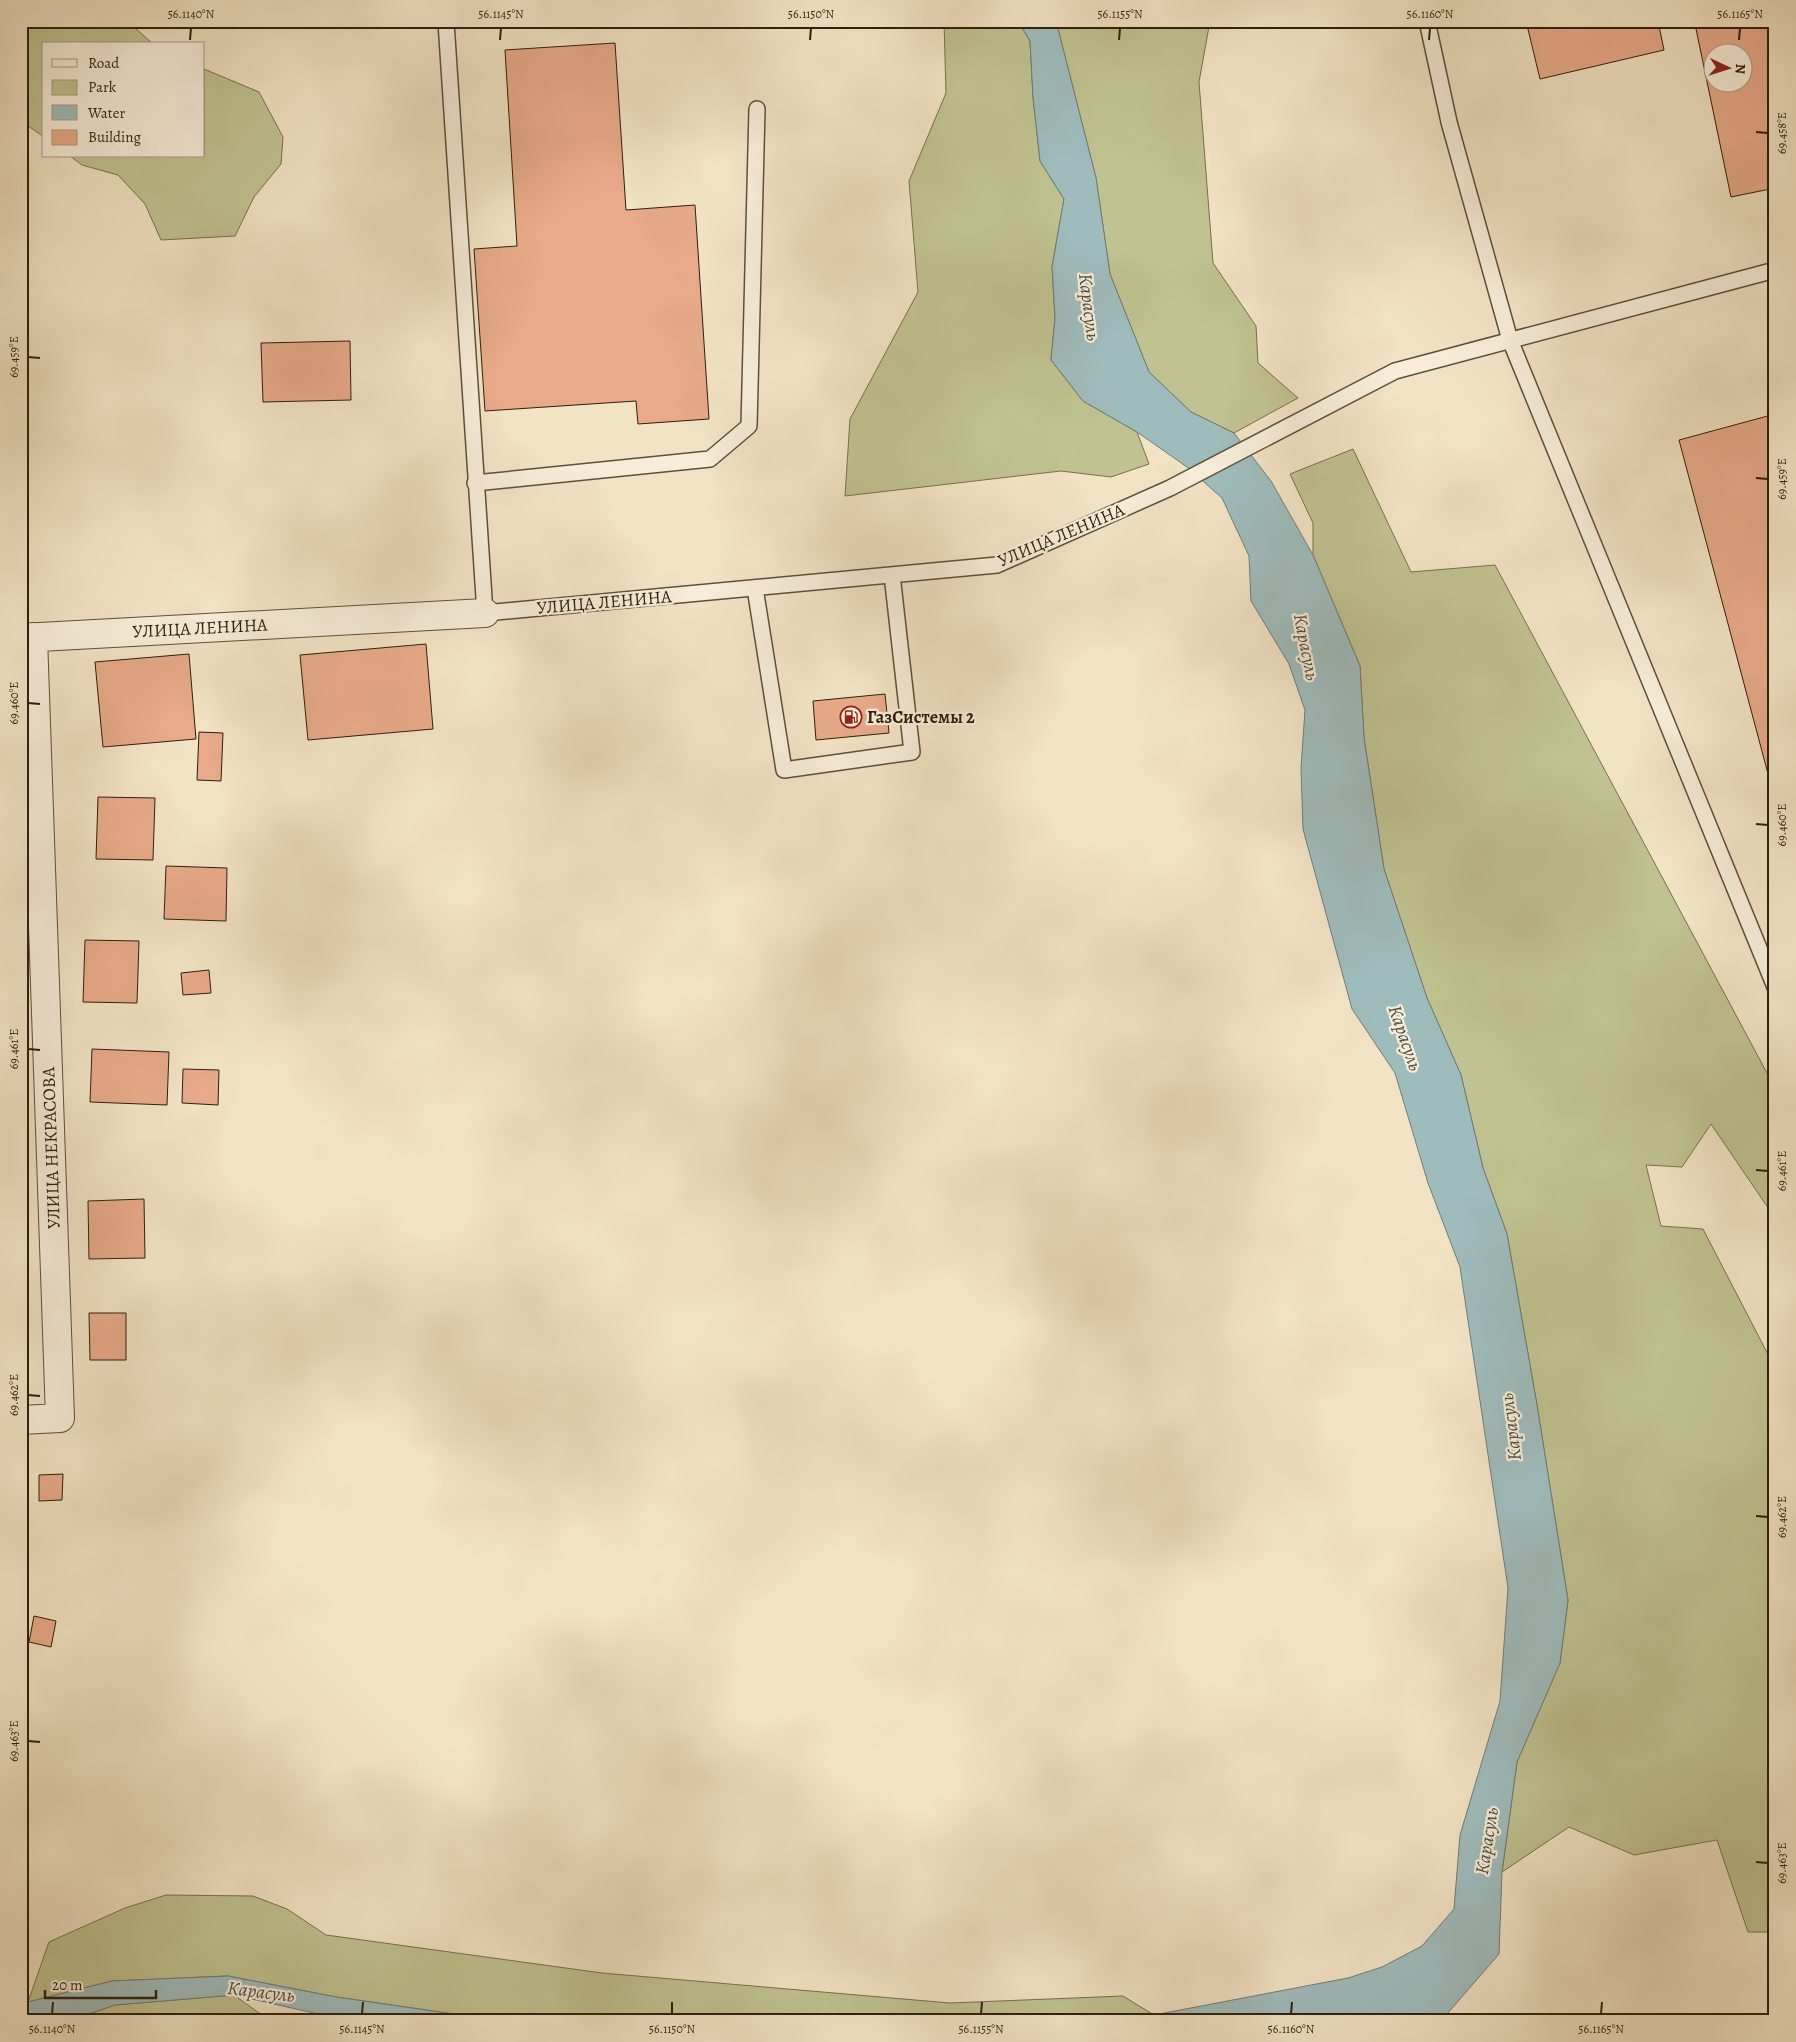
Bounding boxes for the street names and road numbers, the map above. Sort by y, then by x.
street label: УЛИЦА ЛЕНИНА [994,497,1128,572]
street label: УЛИЦА ЛЕНИНА [536,584,673,620]
street label: УЛИЦА ЛЕНИНА [132,612,269,644]
street label: УЛИЦА НЕКРАСОВА [36,1066,66,1229]

